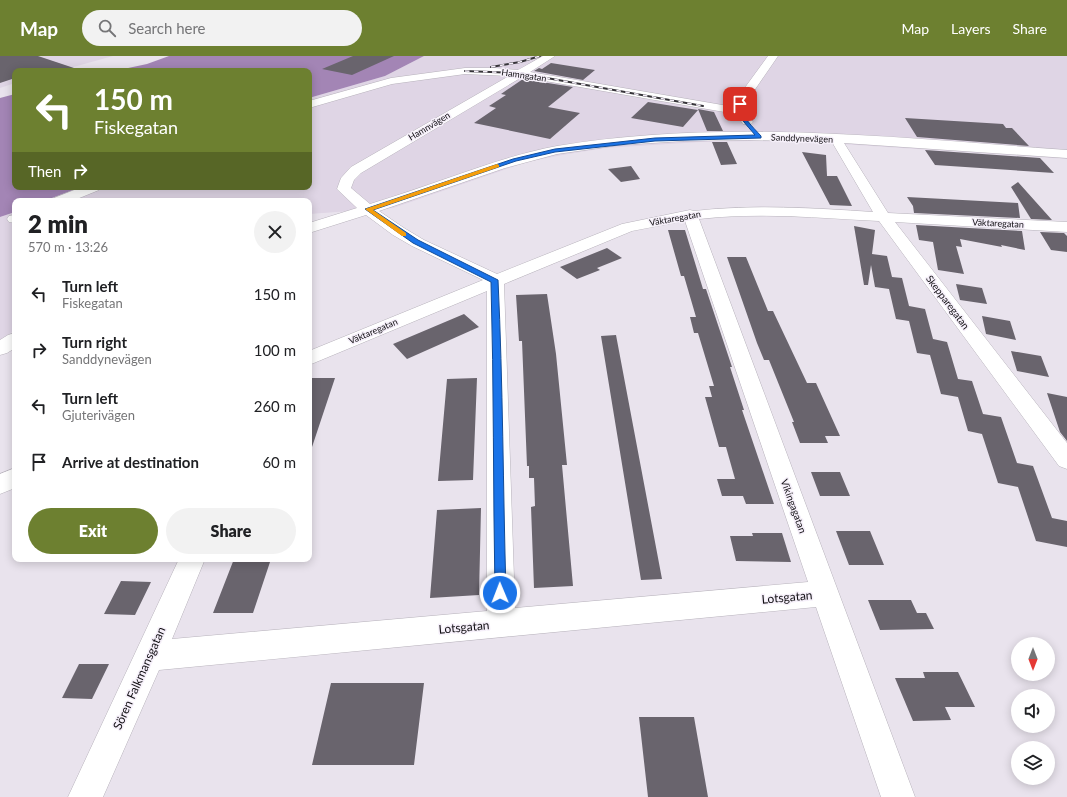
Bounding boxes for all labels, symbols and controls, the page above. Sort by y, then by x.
search box [82,10,362,46]
text: Map [20,17,58,40]
icon: search [96,17,118,39]
text: Search here [128,19,206,37]
text: Map [901,20,929,37]
text: Layers [951,20,991,37]
text: Share [1013,20,1047,37]
street label: Hamngatan [501,66,547,84]
text: 150 m [94,82,173,116]
icon: left [28,84,80,136]
pin [723,87,757,121]
icon: arrive [729,93,751,115]
street label: Hamnvägen [406,109,452,143]
text: Fiskegatan [94,116,178,138]
street label: Sanddynevägen [771,131,833,145]
icon: right [69,160,91,182]
text: Then [28,162,61,180]
street label: Väktaregatan [648,208,702,228]
text: 2 min [28,209,88,238]
button: close [254,211,296,253]
street label: Väktaregatan [972,216,1024,230]
text: 570 m · 13:26 [28,239,108,255]
street label: Skepparegatan [924,273,972,331]
text: Turn left [62,277,118,295]
icon: left [28,283,50,305]
text: 150 m [254,285,296,303]
text: Fiskegatan [62,295,123,311]
street label: Väktaregatan [347,316,399,346]
text: Turn right [62,333,127,351]
icon: right [28,339,50,361]
text: 100 m [254,341,296,359]
text: Sanddynevägen [62,351,152,367]
text: Turn left [62,389,118,407]
icon: left [28,395,50,417]
text: 260 m [254,397,296,415]
text: Gjuterivägen [62,407,135,423]
icon: arrive [28,451,50,473]
text: Arrive at destination [62,453,199,471]
text: 60 m [262,453,296,471]
street label: Vikingagatan [779,477,809,535]
button: Exit [28,508,158,554]
button: Share [166,508,296,554]
position arrow [479,572,521,614]
street label: Lotsgatan [761,587,813,607]
street label: Lotsgatan [438,617,490,637]
street label: Sören Falkmansgatan [110,624,168,732]
north arrow [1011,637,1055,681]
map controls [1011,637,1055,785]
button: sound [1011,689,1055,733]
button: layers [1011,741,1055,785]

